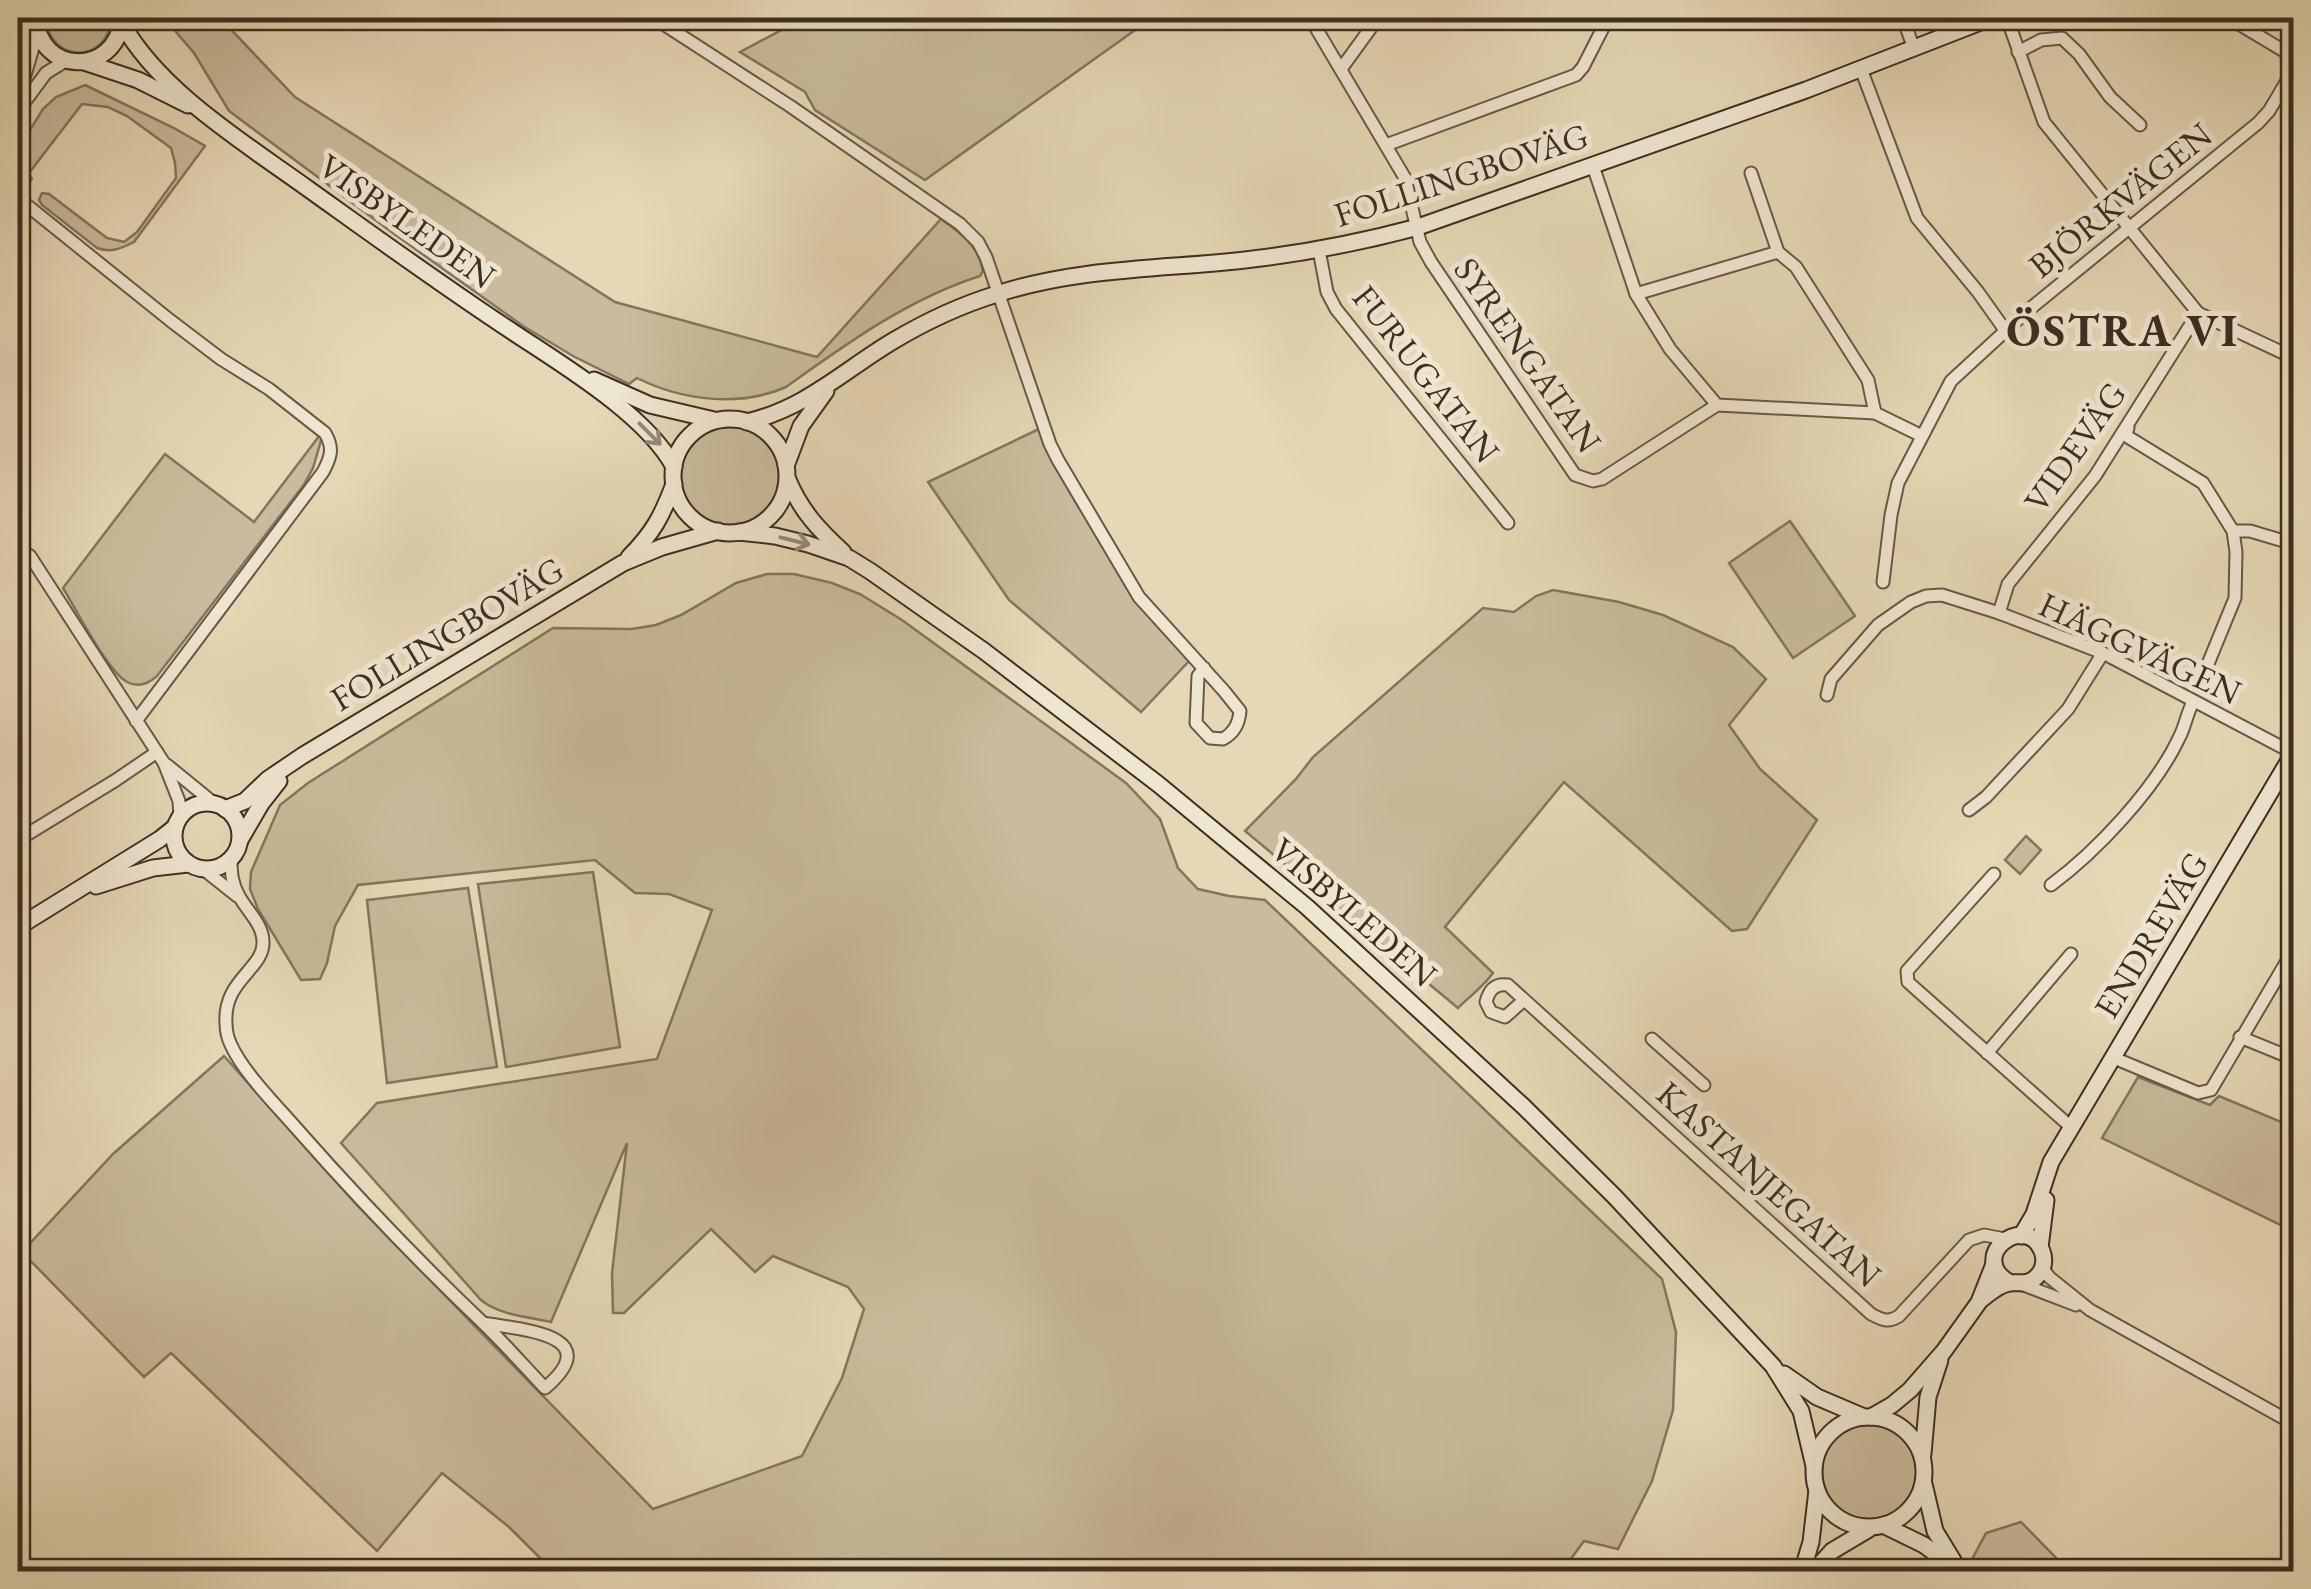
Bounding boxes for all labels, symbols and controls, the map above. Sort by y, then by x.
street label: FOLLINGBOVÄG [1328,112,1593,237]
street label: BJÖRKVÄGEN [2019,112,2221,287]
street label: VISBYLEDEN [310,143,505,298]
street label: SYRENGATAN [1445,249,1612,461]
street label: FURUGATAN [1343,276,1510,472]
district label: ÖSTRA VI [2006,301,2240,359]
street label: VIDEVÄG [2013,373,2136,521]
one-way arrow [638,422,662,446]
one-way arrow [779,533,810,552]
street label: FOLLINGBOVÄG [322,546,572,721]
street label: HÄGGVÄGEN [2032,581,2249,714]
street label: VISBYLEDEN [1262,827,1447,996]
street label: ENDREVÄG [2083,843,2218,1026]
street label: KASTANJEGATAN [1648,1071,1891,1297]

